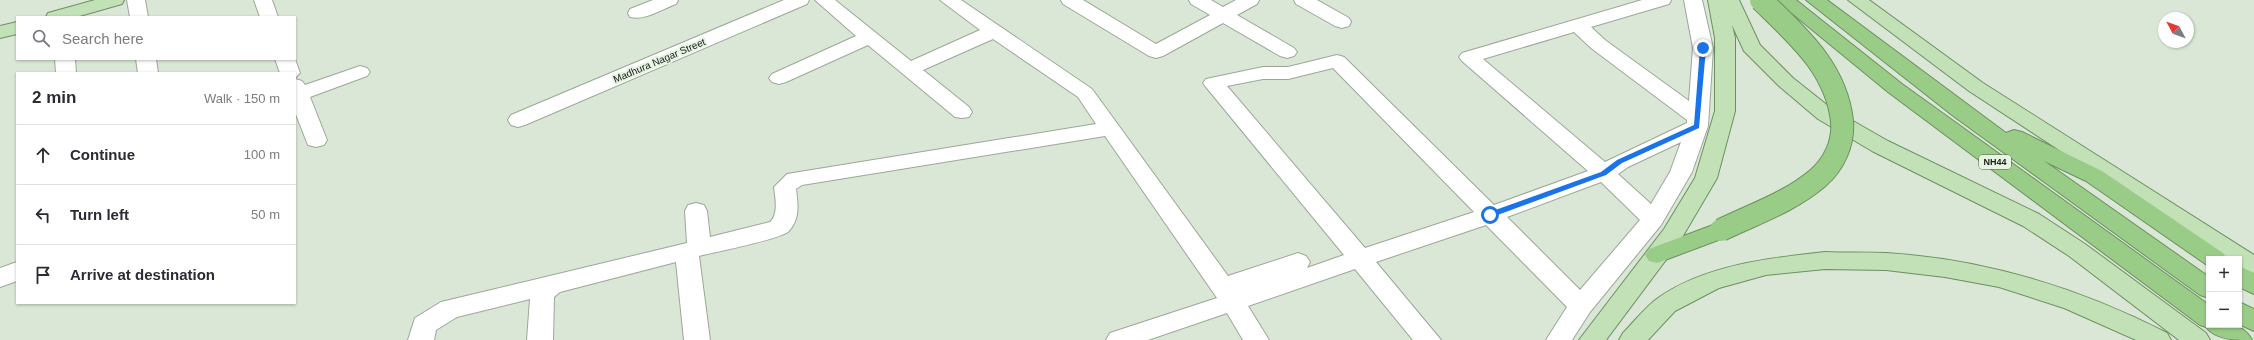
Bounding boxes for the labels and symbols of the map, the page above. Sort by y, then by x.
north arrow [2158,12,2194,48]
street label: Madhura Nagar Street [612,36,707,85]
route end [1694,39,1712,57]
road number: NH44 [1979,155,2011,169]
route start [1481,206,1499,224]

